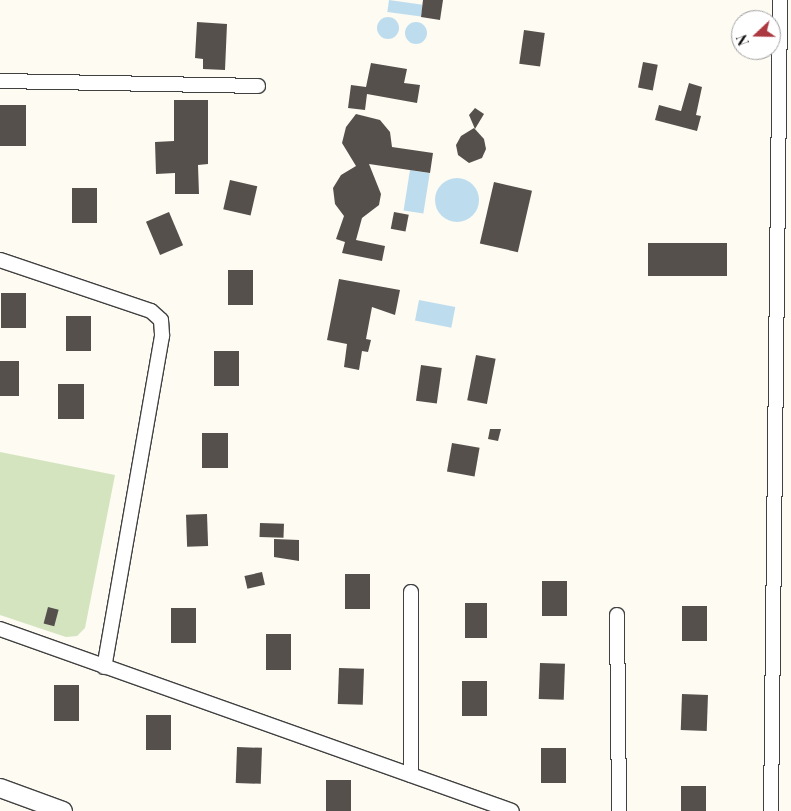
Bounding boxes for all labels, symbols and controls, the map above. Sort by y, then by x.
north arrow [731,10,781,60]
text: N [732,32,753,48]

